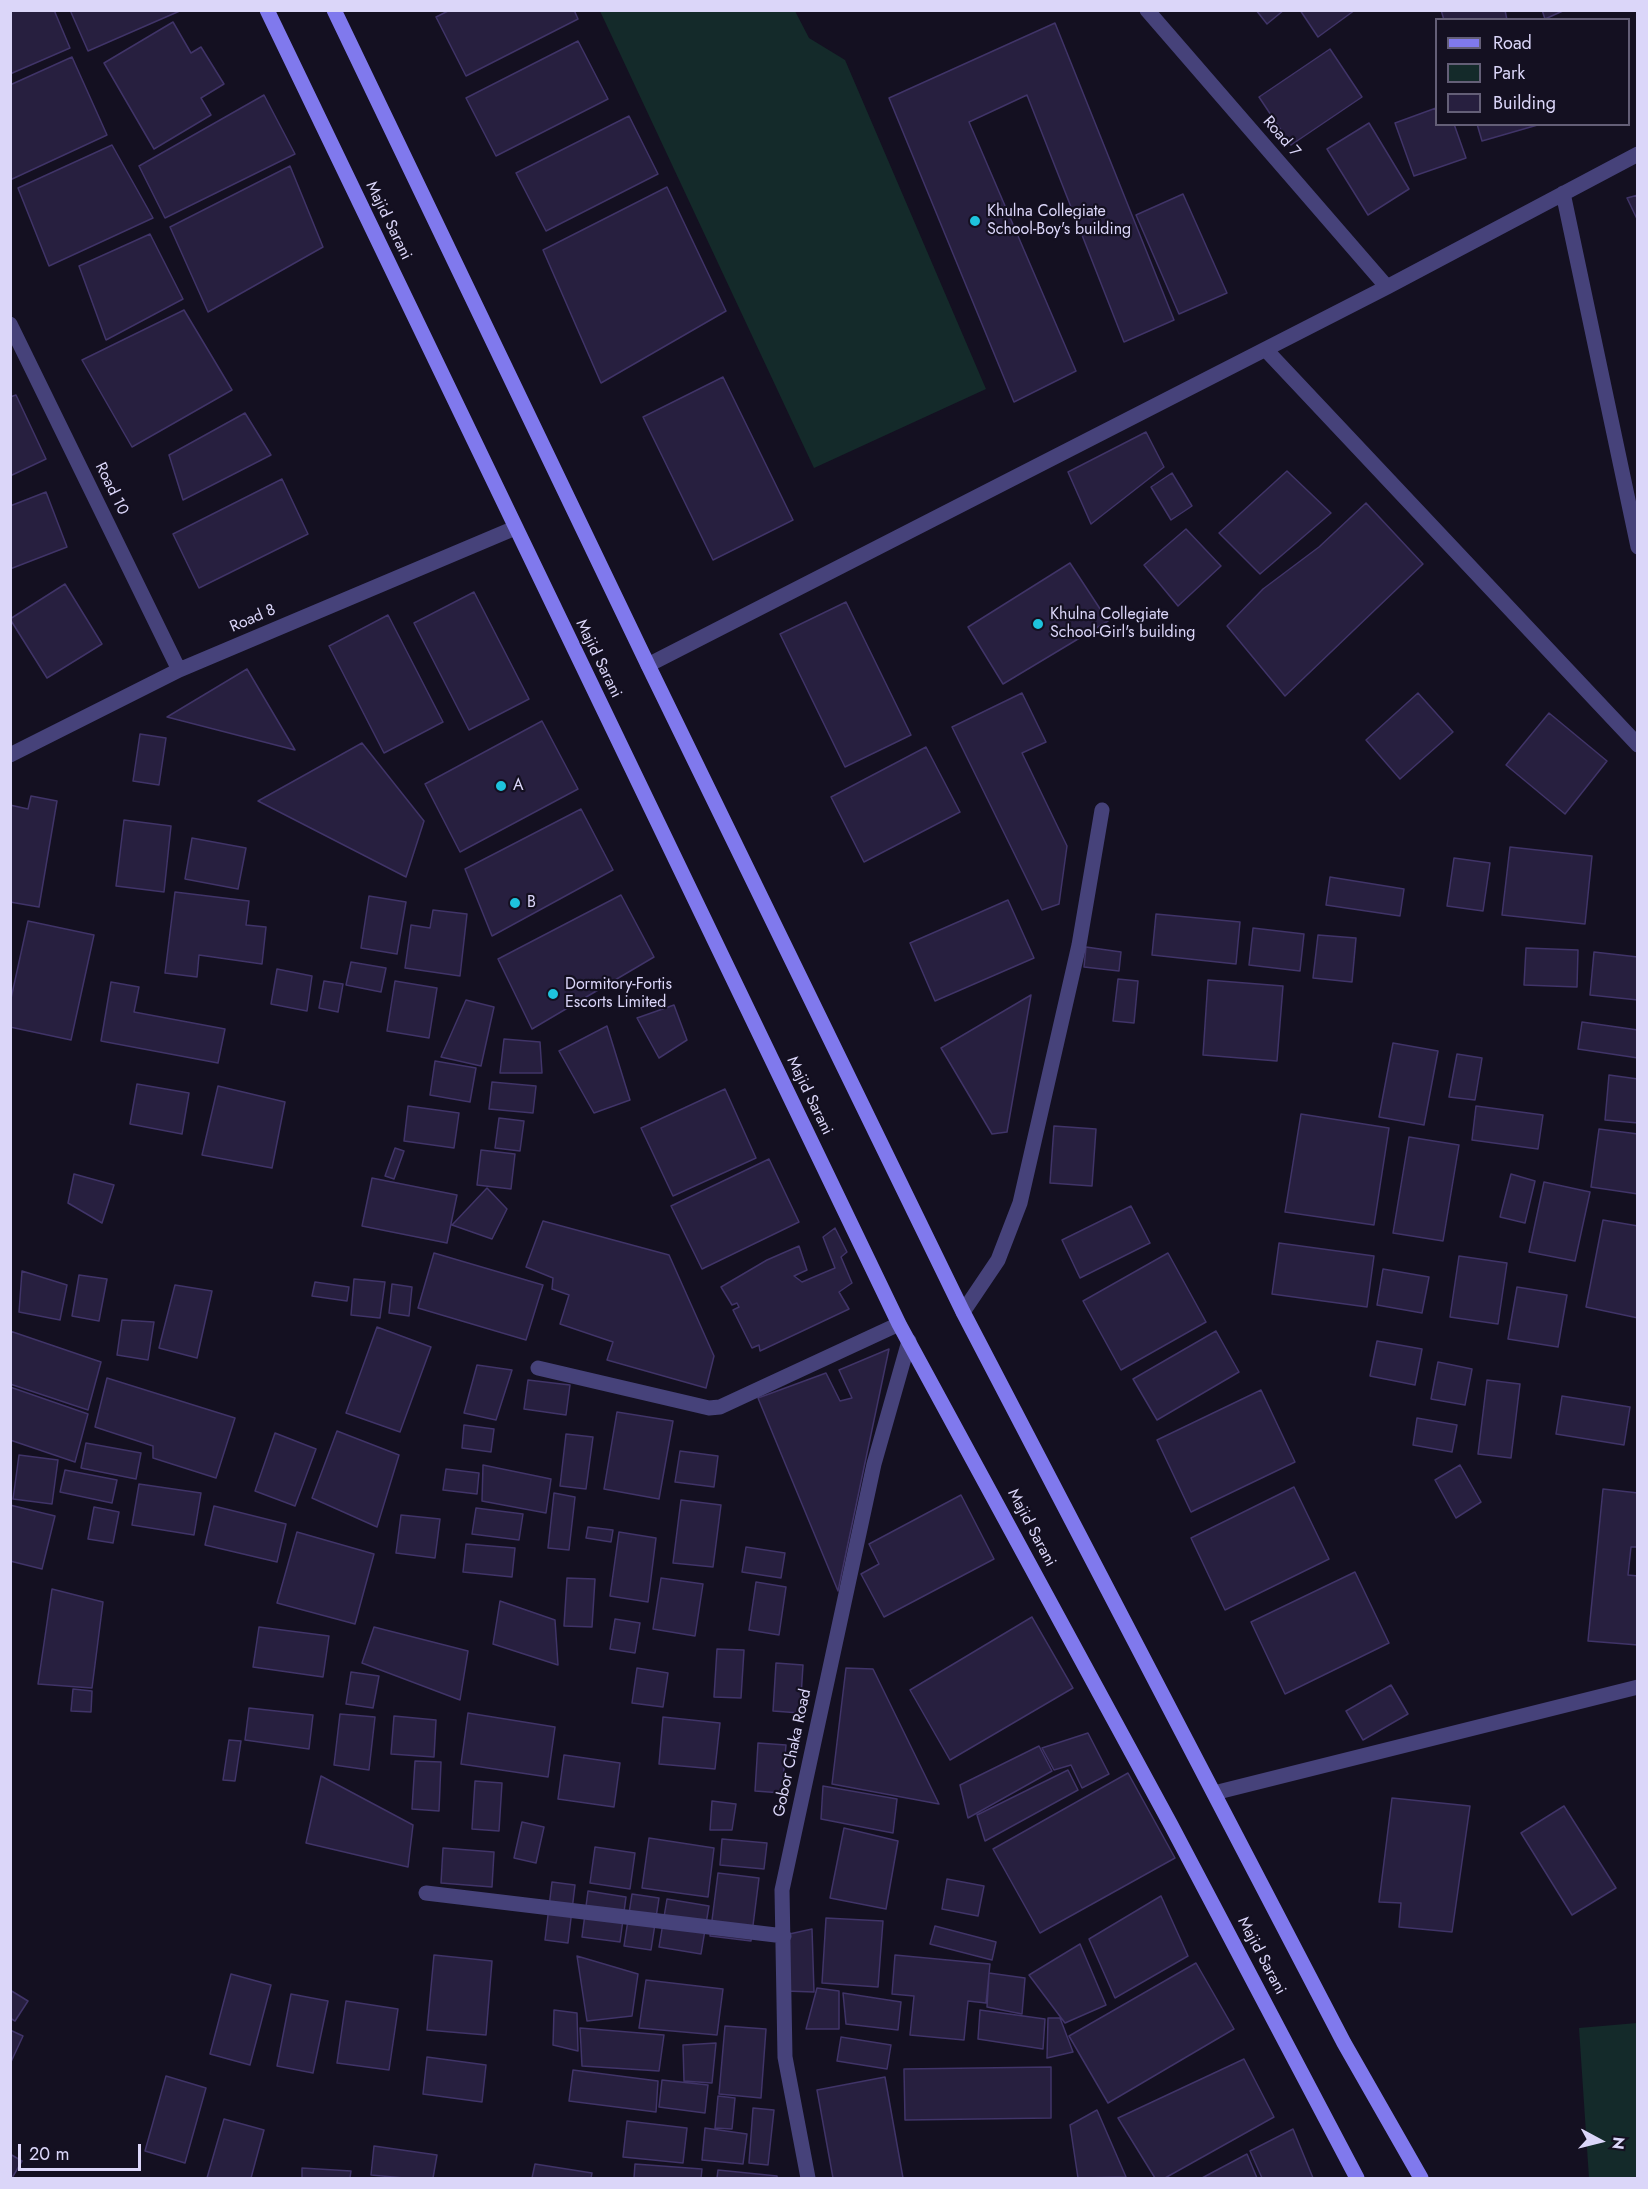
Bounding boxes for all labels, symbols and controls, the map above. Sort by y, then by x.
legend [1435,18,1630,126]
text: Road [1493,30,1532,56]
text: Park [1493,60,1525,86]
text: Building [1493,90,1556,116]
street label: Road 7 [1258,113,1304,161]
street label: Majid Sarani [361,179,415,263]
place label: Khulna Collegiate School-Boy's building [987,202,1131,240]
marker: Khulna Collegiate School-Boy's building [968,214,982,228]
street label: Road 10 [90,460,132,518]
street label: Road 8 [227,601,279,637]
place label: Khulna Collegiate School-Girl's building [1050,605,1195,643]
street label: Majid Sarani [571,617,625,701]
marker: Khulna Collegiate School-Girl's building [1031,617,1045,631]
place label: A [513,776,524,796]
marker: A [494,779,508,793]
place label: B [527,893,536,913]
marker: B [508,896,522,910]
place label: Dormitory-Fortis Escorts Limited [565,975,672,1013]
marker: Dormitory-Fortis Escorts Limited [546,987,560,1001]
street label: Majid Sarani [782,1054,836,1138]
street label: Majid Sarani [1003,1486,1059,1570]
street label: Gobor Chaka Road [770,1687,816,1819]
street label: Majid Sarani [1233,1914,1289,1998]
north arrow [1570,2111,1630,2171]
scale bar [21,2132,144,2170]
text: N [1606,2136,1631,2151]
text: 20 m [29,2141,69,2167]

